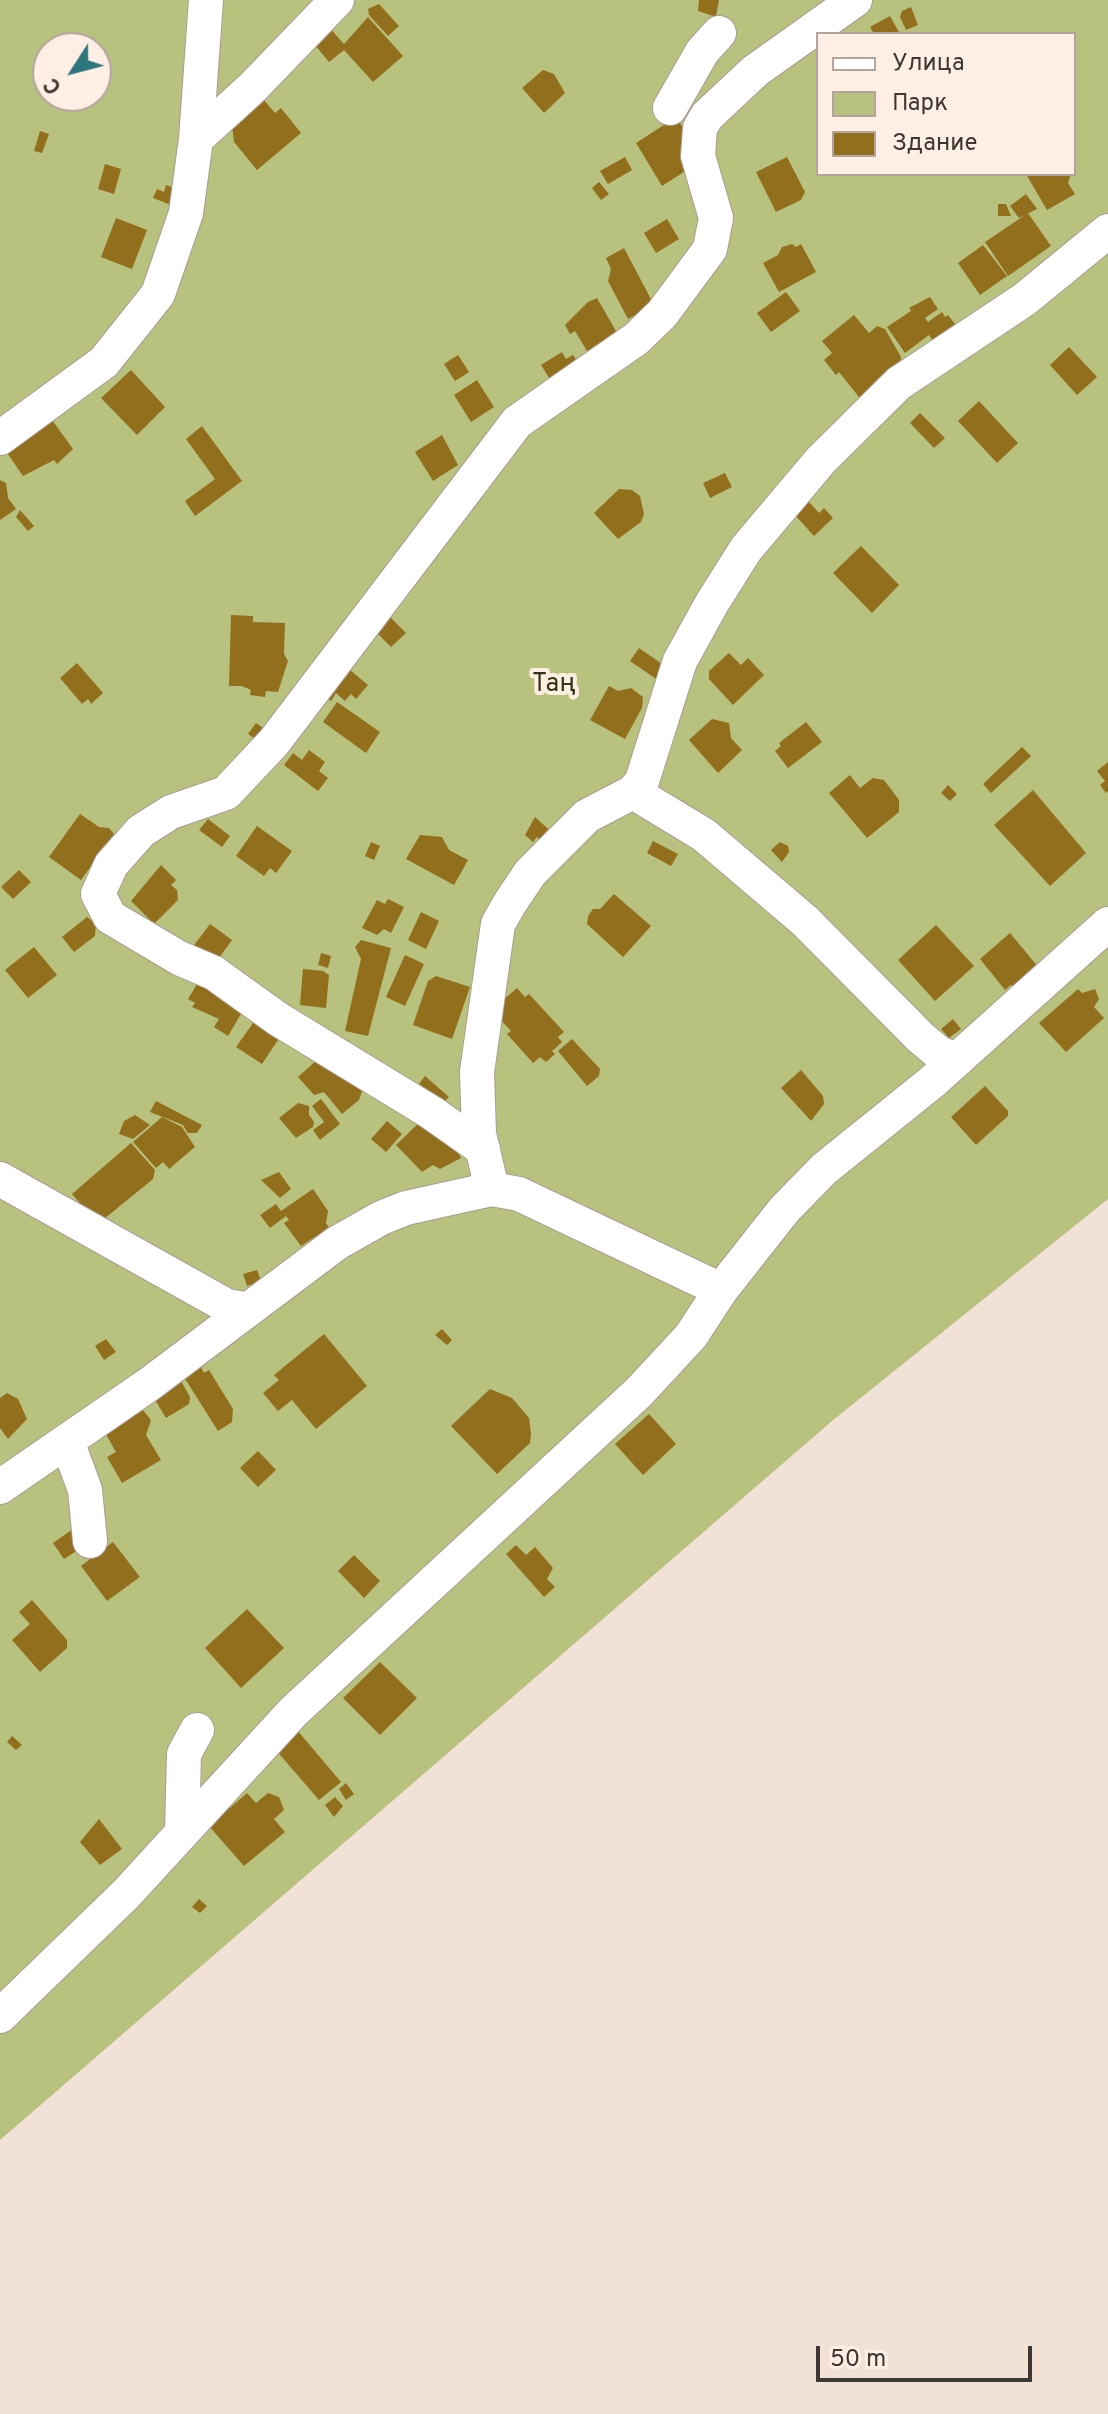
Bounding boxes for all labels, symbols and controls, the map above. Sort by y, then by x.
north arrow [32,32,112,112]
legend [816,32,1076,176]
text: Улица [892,49,965,79]
text: С [39,72,69,99]
text: Парк [892,89,948,119]
text: Здание [892,129,978,159]
park label: Таң [532,670,576,702]
scale bar [820,2330,1036,2380]
text: 50 m [830,2345,886,2375]

